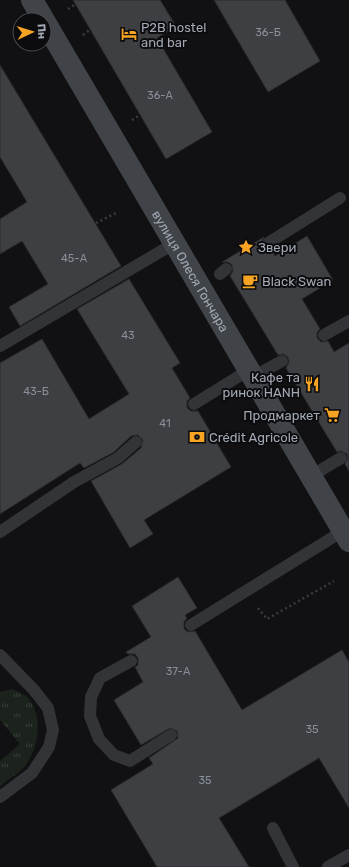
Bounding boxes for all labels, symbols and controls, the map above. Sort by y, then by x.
north arrow [12,12,52,52]
place label: P2B hostel and bar [141,20,206,50]
text: Пн [34,23,48,39]
hotel icon: P2B hostel and bar [120,25,138,43]
house number: 36-Б [255,26,281,39]
house number: 36-А [147,89,174,102]
street label: вулиця Олеся Гончара [149,207,232,335]
place icon: Звери [237,238,255,256]
place label: Звери [258,240,296,255]
house number: 45-А [61,252,88,265]
cafe icon: Black Swan [241,272,259,290]
place label: Black Swan [262,274,331,289]
house number: 43 [121,329,135,342]
place label: Кафе та ринок HANH [222,370,300,400]
restaurant icon: Кафе та ринок HANH [303,375,321,393]
house number: 43-Б [23,385,49,398]
supermarket icon: Продмаркет [323,406,341,424]
place label: Продмаркет [243,408,320,423]
house number: 41 [159,417,171,430]
bank icon: Crédit Agricole [188,428,206,446]
place label: Crédit Agricole [209,430,298,446]
house number: 37-А [166,665,191,678]
house number: 35 [305,723,319,736]
house number: 35 [198,774,212,787]

